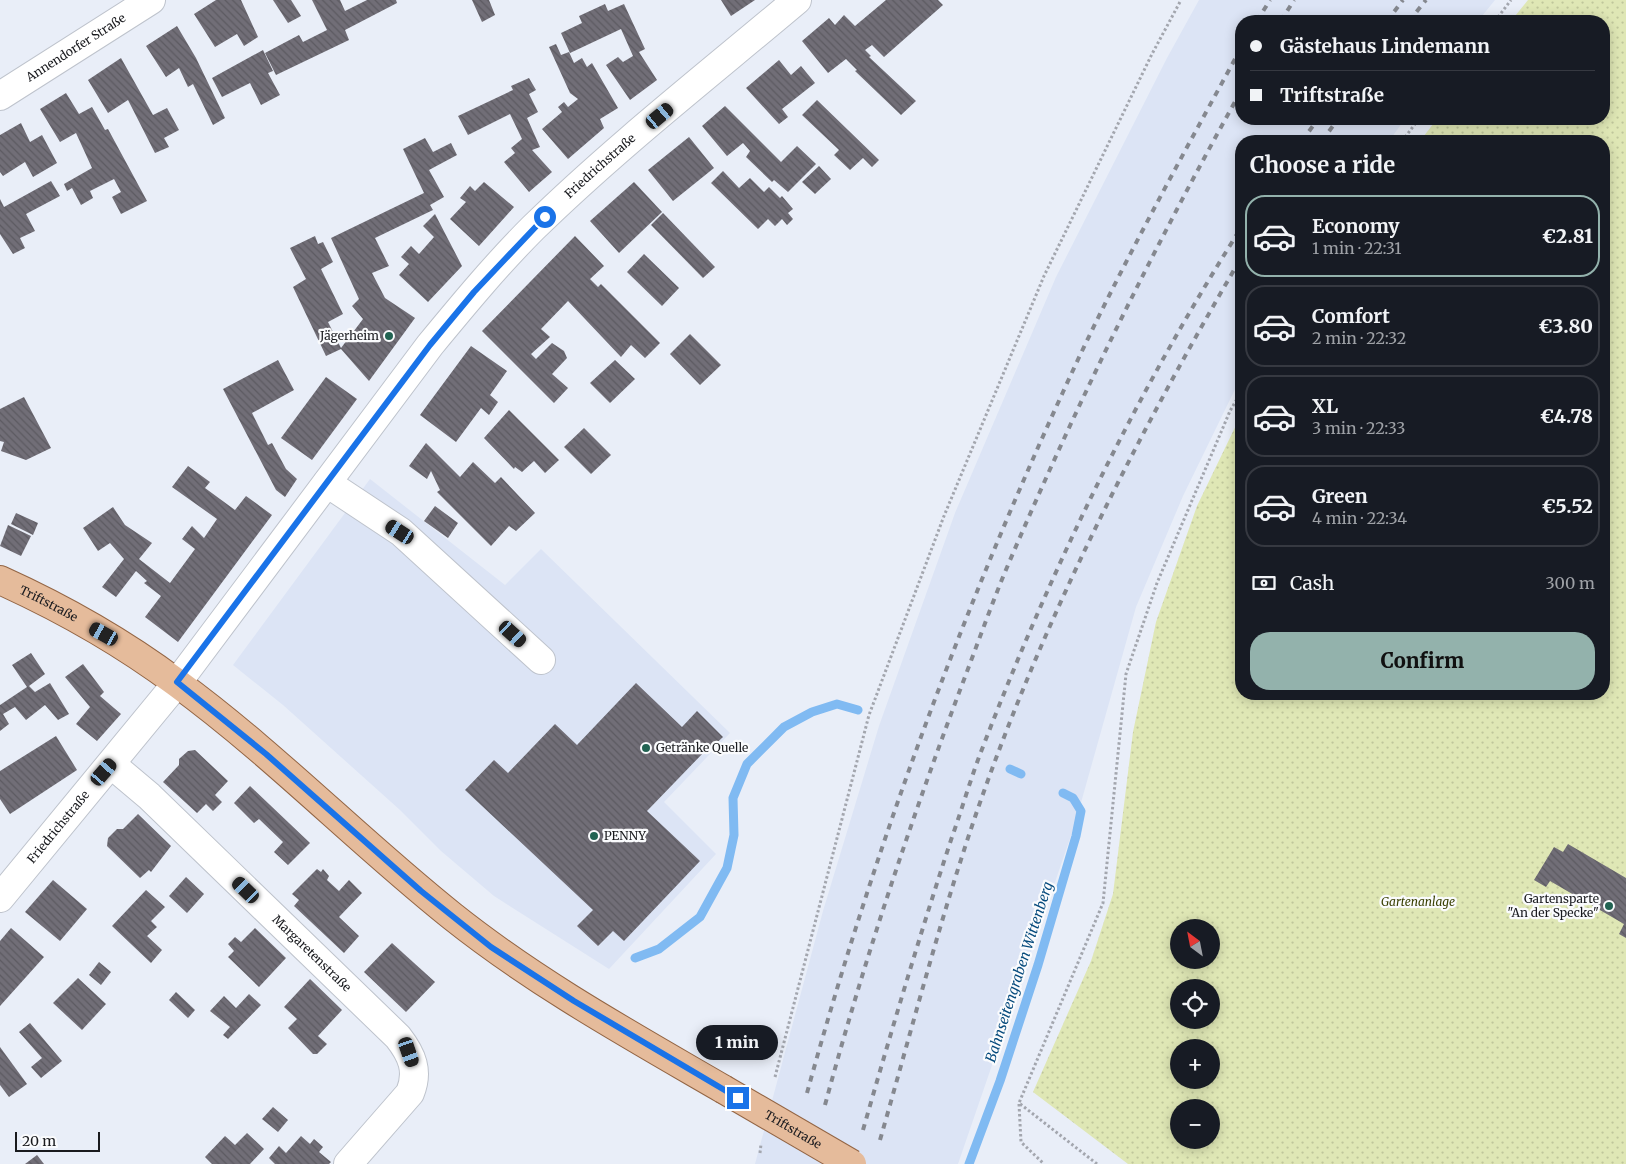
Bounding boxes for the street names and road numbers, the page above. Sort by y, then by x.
street label: Annendorfer Straße [22,10,128,85]
street label: Friedrichstraße [561,130,638,201]
street label: Triftstraße [17,582,81,625]
street label: Friedrichstraße [24,787,92,866]
street label: Margaretenstraße [269,912,355,995]
street label: Triftstraße [762,1107,825,1152]

